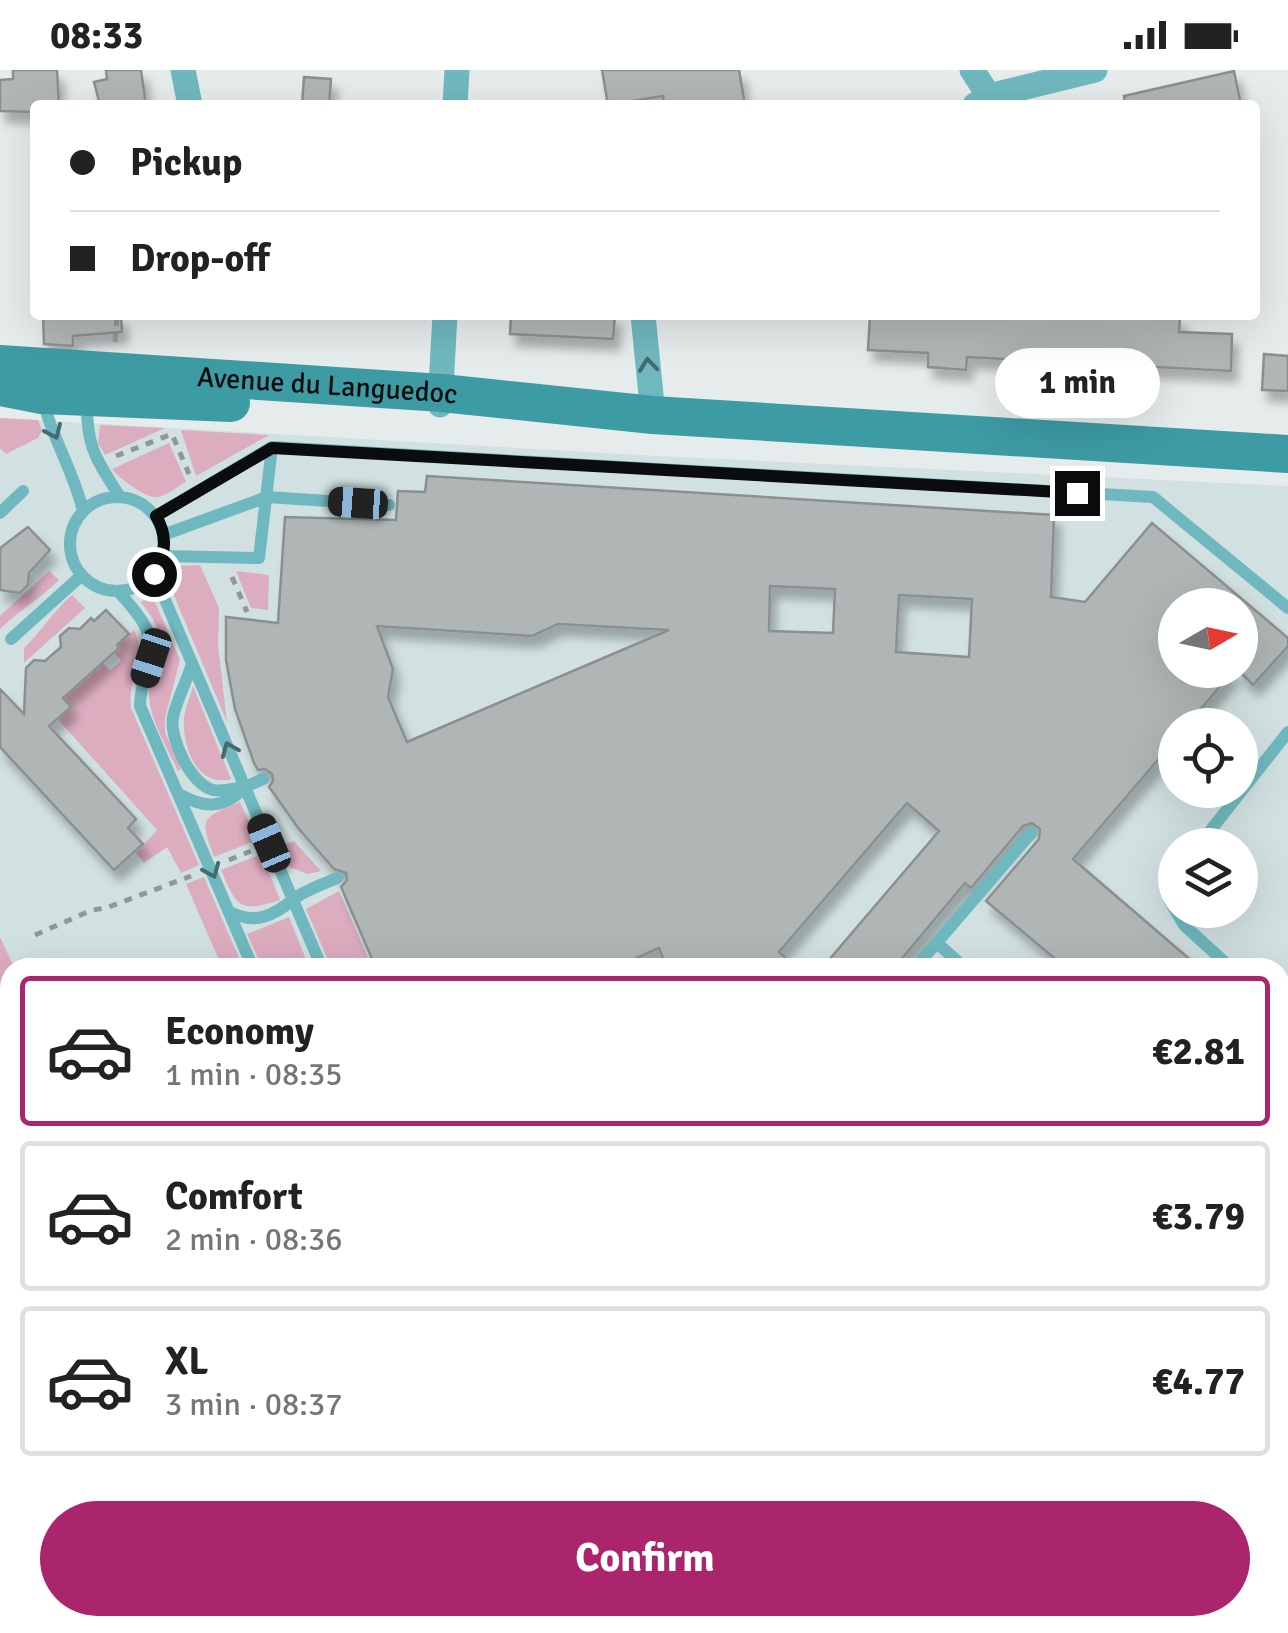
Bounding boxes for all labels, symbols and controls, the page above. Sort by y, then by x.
text: 08:33 [50,12,143,59]
text: Pickup [130,139,242,186]
text: Drop-off [130,235,270,282]
callout: 1 min [994,348,1160,418]
one-way arrow [638,357,659,373]
street label: Avenue du Languedoc [196,360,459,412]
text: 1 min [1039,363,1116,402]
one-way arrow [42,422,62,440]
route end [1055,471,1100,516]
car [327,486,389,520]
route start [132,552,177,597]
north arrow [1158,588,1258,688]
map controls [1158,588,1258,928]
car [127,625,175,691]
button: locate [1158,708,1258,808]
one-way arrow [221,741,241,759]
car [243,810,295,876]
button: layers [1158,828,1258,928]
one-way arrow [201,861,221,879]
icon: car [45,1006,135,1096]
text: Economy [165,1008,314,1055]
text: €2.81 [1152,1028,1245,1075]
text: 1 min · 08:35 [165,1055,343,1094]
icon: car [45,1171,135,1261]
text: Comfort [165,1173,303,1220]
text: €3.79 [1152,1193,1245,1240]
text: 2 min · 08:36 [165,1220,343,1259]
icon: car [45,1336,135,1426]
text: XL [165,1338,208,1385]
text: €4.77 [1152,1358,1245,1405]
text: 3 min · 08:37 [165,1385,343,1424]
button: Confirm [40,1501,1250,1616]

